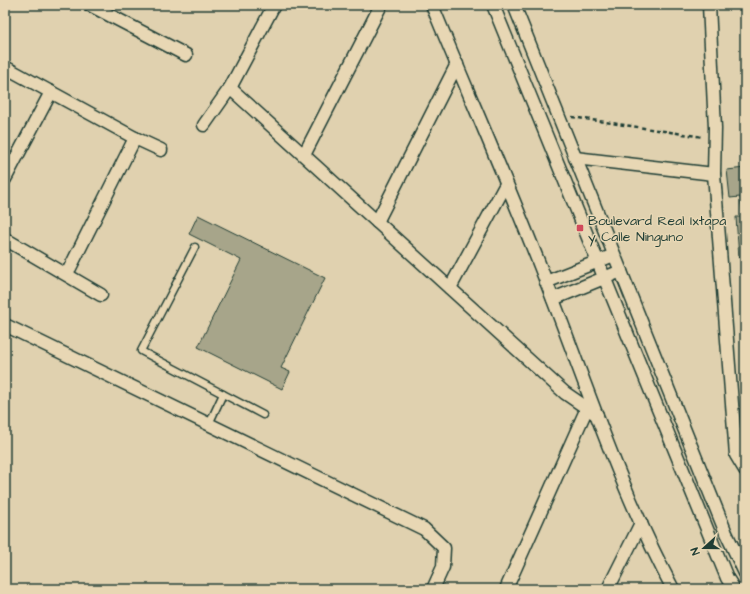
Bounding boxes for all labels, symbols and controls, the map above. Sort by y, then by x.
place label: Boulevard Real Ixtapa y Calle Ninguno [588,211,727,247]
marker: Boulevard Real Ixtapa y Calle Ninguno [575,223,585,233]
north arrow [684,528,724,568]
text: N [687,545,703,557]

